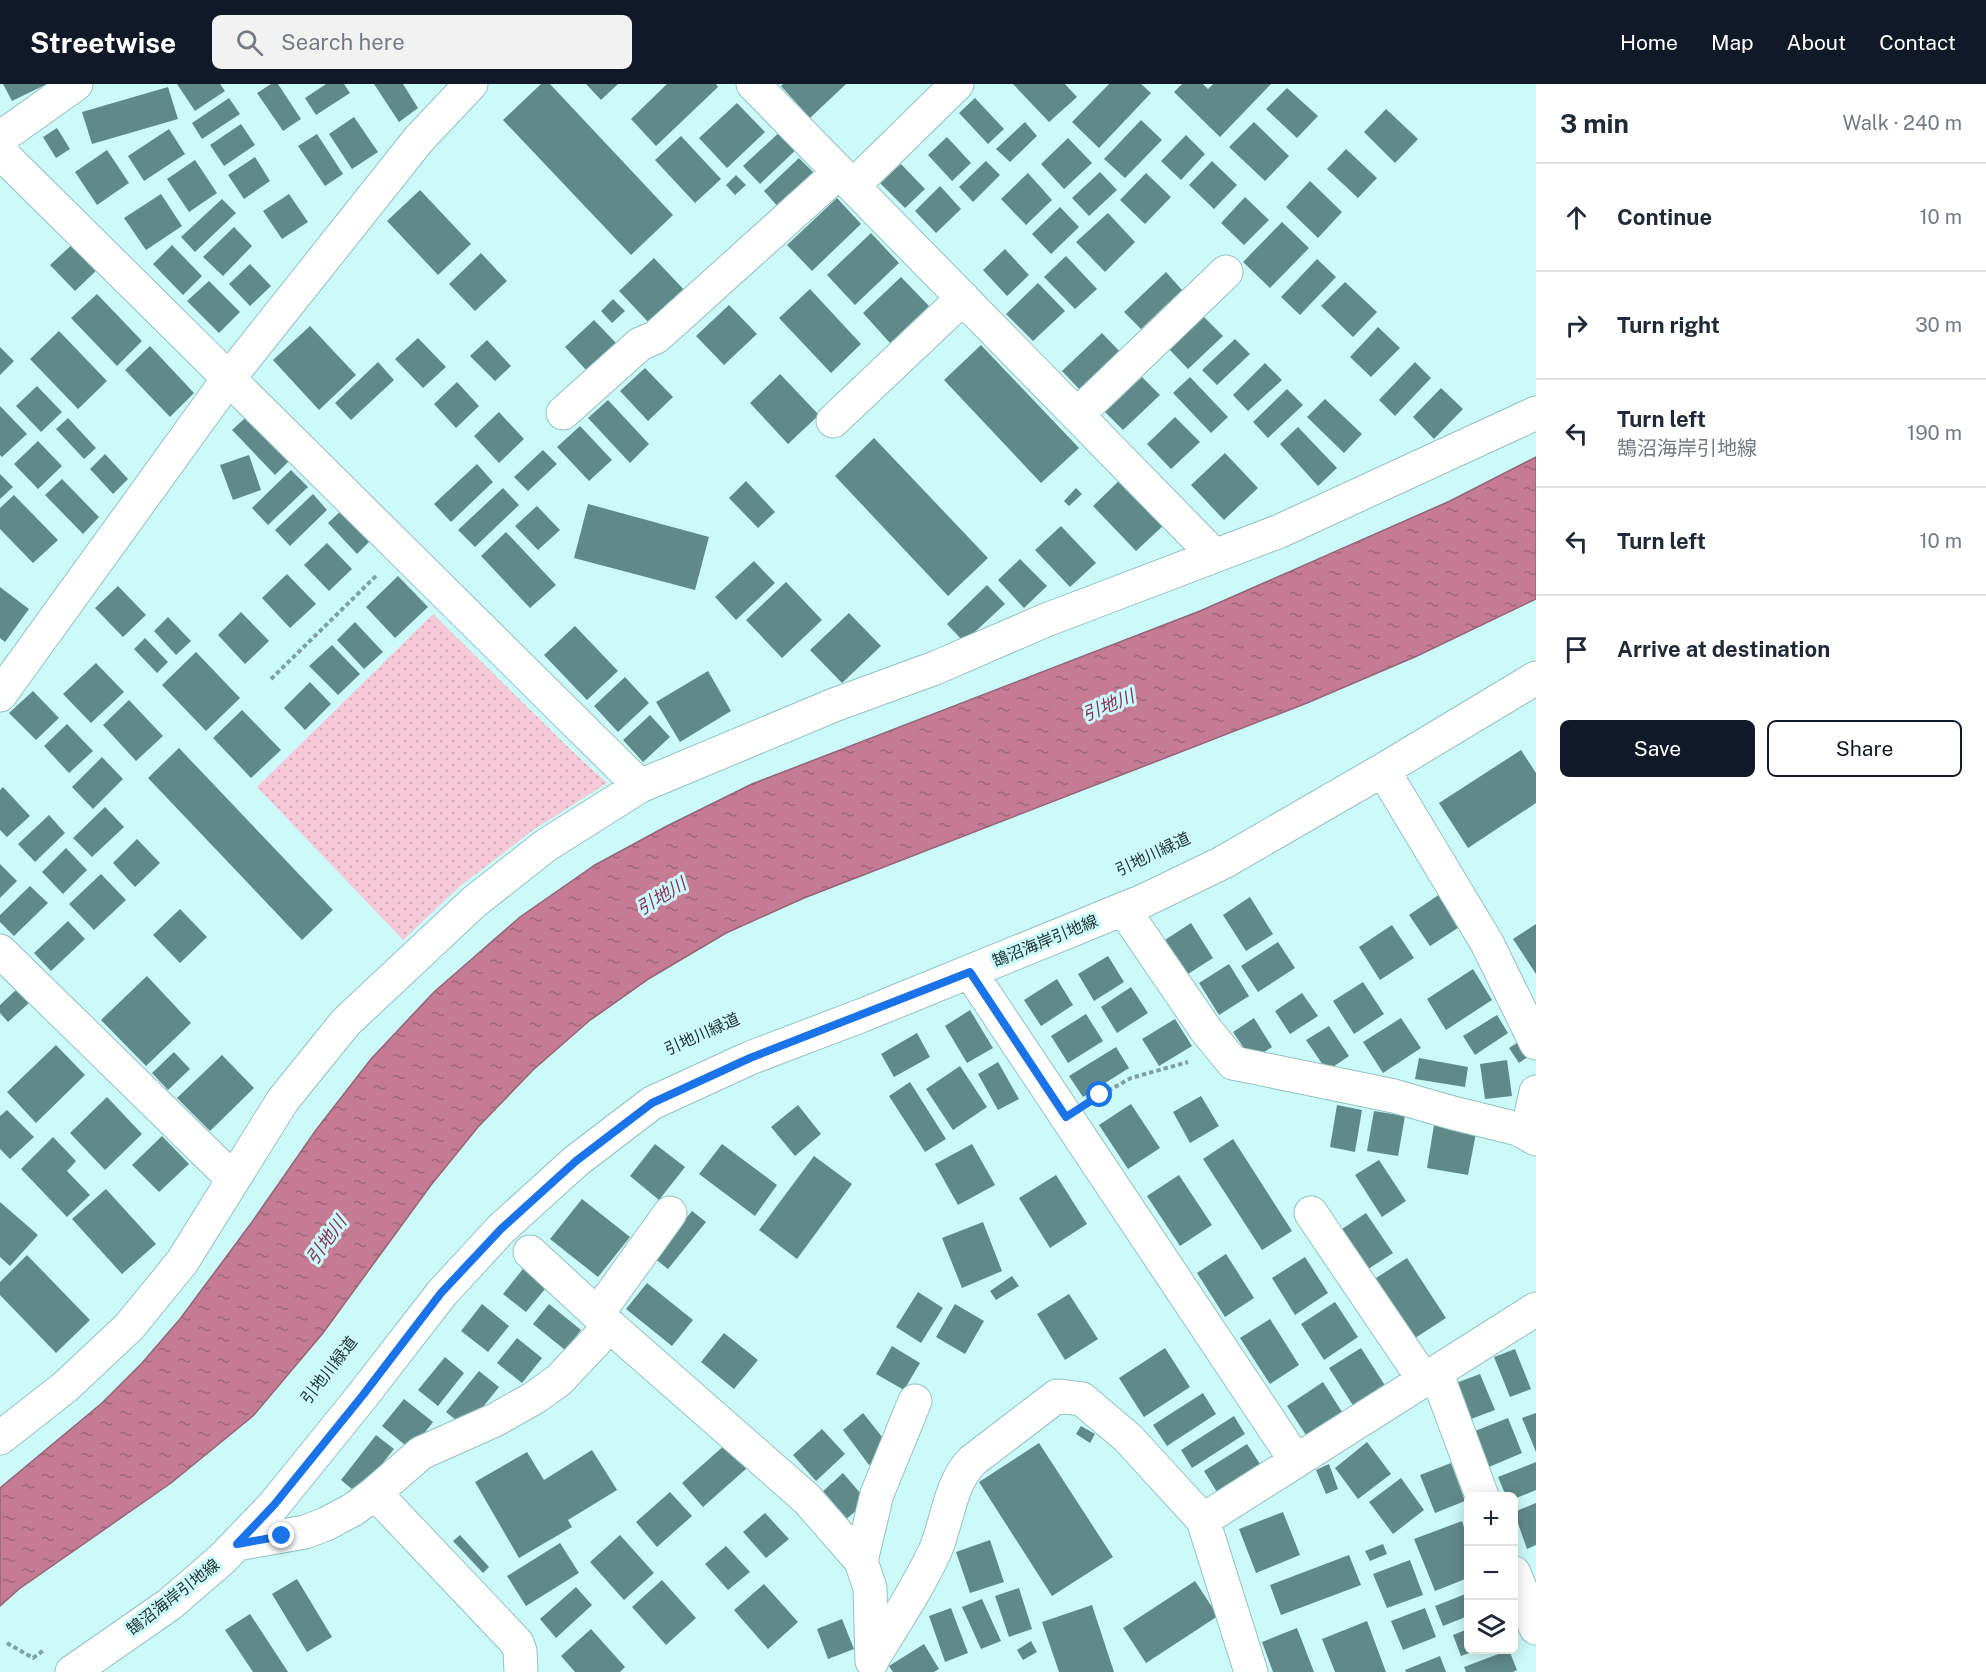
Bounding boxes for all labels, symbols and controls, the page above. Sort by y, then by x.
search box [212,15,632,69]
text: Streetwise [30,26,176,59]
icon: search [233,26,266,59]
text: Search here [281,29,405,55]
text: Home [1620,30,1678,55]
text: Map [1711,30,1754,55]
text: About [1787,30,1846,55]
text: Contact [1879,30,1956,55]
text: 3 min [1560,108,1629,139]
text: Walk · 240 m [1842,111,1962,135]
icon: ahead [1560,201,1593,234]
text: Continue [1617,204,1712,230]
text: 10 m [1919,205,1962,229]
icon: right [1560,309,1593,342]
text: Turn right [1617,312,1720,338]
text: 30 m [1915,313,1962,337]
text: Turn left [1617,406,1706,432]
icon: left [1560,417,1593,450]
text: 190 m [1907,421,1962,445]
text: 鵠沼海岸引地線 [1617,436,1757,460]
icon: left [1560,525,1593,558]
text: Turn left [1617,528,1706,554]
text: 10 m [1919,529,1962,553]
icon: arrive [1560,633,1593,666]
text: Arrive at destination [1617,636,1830,662]
water label: 引地川 [1079,684,1139,725]
button: Save [1560,720,1755,777]
button: Share [1767,720,1962,777]
street label: 引地川緑道 [1113,828,1193,880]
water label: 引地川 [632,872,691,919]
street label: 鵠沼海岸引地線 [990,911,1100,971]
street label: 引地川緑道 [662,1009,742,1059]
route start [1086,1081,1112,1107]
water label: 引地川 [302,1210,352,1268]
street label: 引地川緑道 [297,1333,361,1407]
map controls [1464,1492,1518,1654]
button: + [1464,1492,1518,1546]
route end [268,1522,294,1548]
button: − [1464,1546,1518,1600]
street label: 鵠沼海岸引地線 [123,1555,223,1639]
button: layers [1464,1600,1518,1654]

